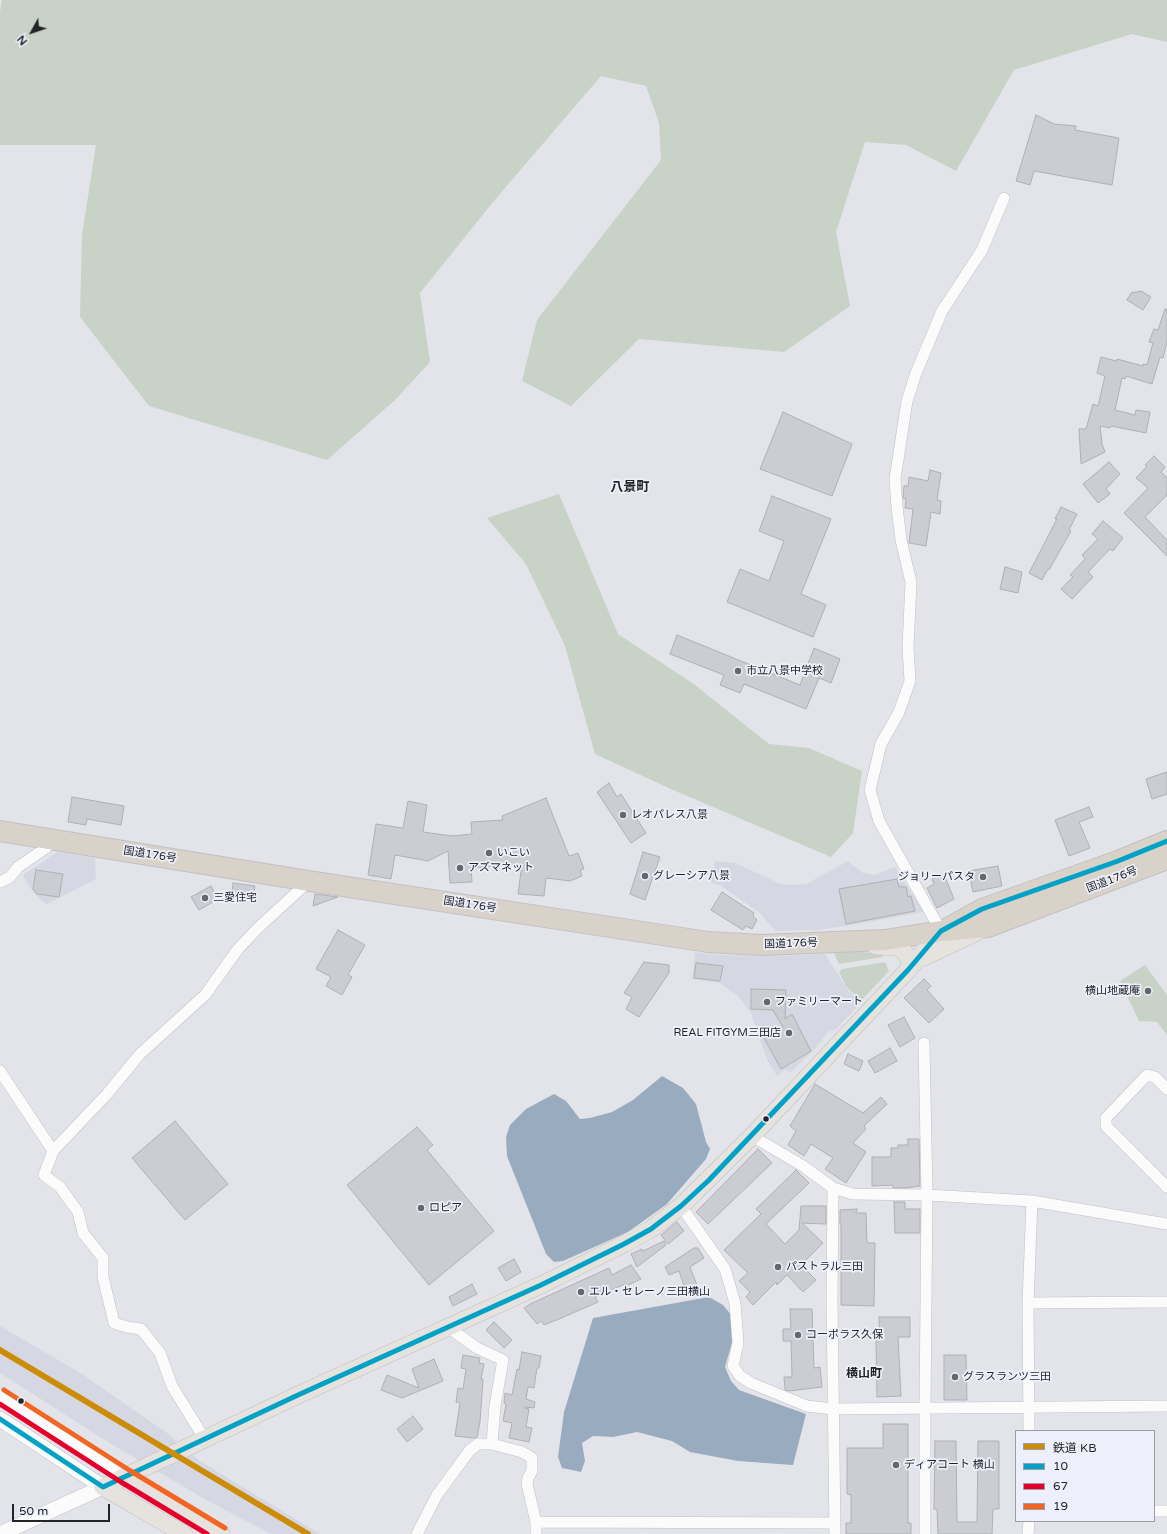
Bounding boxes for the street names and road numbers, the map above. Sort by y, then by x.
street label: 国道176号 [122,844,178,866]
street label: 国道176号 [1085,864,1139,896]
street label: 国道176号 [442,894,498,916]
street label: 国道176号 [764,936,818,952]

